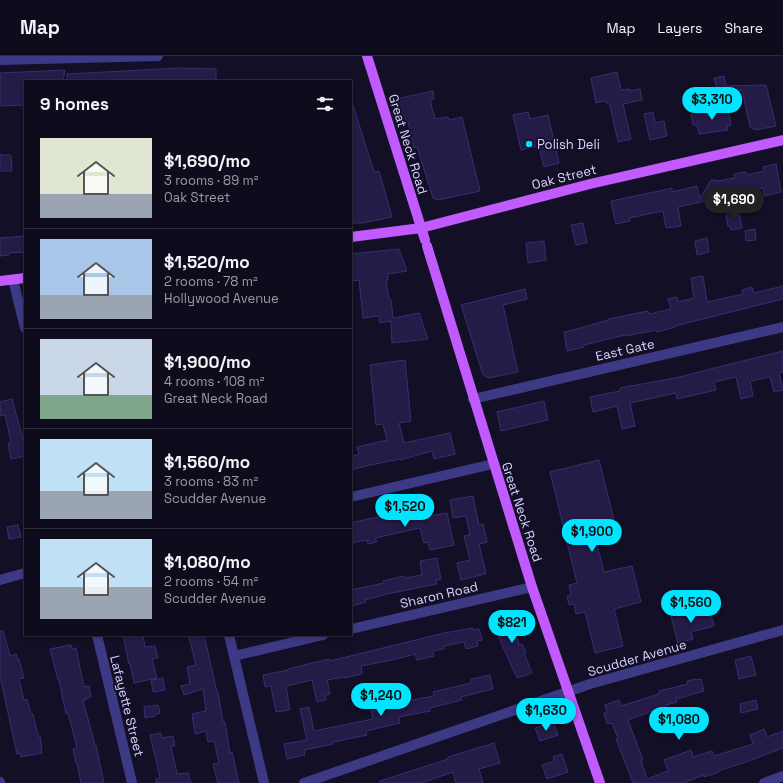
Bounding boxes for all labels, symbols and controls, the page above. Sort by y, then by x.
text: Map [20,15,60,40]
text: Map [606,19,636,37]
text: Layers [658,19,702,37]
text: Share [724,19,763,37]
pin: $3,310 [679,87,745,121]
text: $3,310 [691,91,733,108]
street label: Great Neck Road [385,92,431,196]
text: 9 homes [40,93,109,115]
icon: filters [314,93,336,115]
place label: Polish Deli [537,136,600,153]
marker: Polish Deli [524,139,534,149]
text: $1,690/mo [164,150,250,172]
icon: home [72,154,120,202]
street label: Oak Street [530,161,598,193]
text: 3 rooms · 89 m² [164,172,258,189]
pin: $1,690 [701,187,767,221]
text: Oak Street [164,189,230,206]
text: $1,690 [713,191,755,208]
text: $1,520/mo [164,251,250,273]
icon: home [72,255,120,303]
text: 2 rooms · 78 m² [164,273,258,290]
text: Hollywood Avenue [164,290,279,307]
street label: East Gate [594,335,656,365]
text: $1,900/mo [164,351,251,373]
icon: home [72,355,120,403]
text: 4 rooms · 108 m² [164,373,265,390]
text: Great Neck Road [164,390,268,407]
text: $1,560/mo [164,451,250,473]
icon: home [72,455,120,503]
street label: Great Neck Road [498,460,546,564]
text: 3 rooms · 83 m² [164,473,258,490]
text: Scudder Avenue [164,490,266,507]
pin: $1,520 [372,494,438,528]
text: $1,520 [384,498,426,515]
pin: $1,900 [559,519,625,553]
text: $1,900 [571,523,613,540]
text: $1,080/mo [164,551,251,573]
icon: home [72,555,120,603]
text: 2 rooms · 54 m² [164,573,258,590]
street label: Sharon Road [398,578,480,612]
text: Scudder Avenue [164,590,266,607]
pin: $1,560 [658,590,724,624]
text: $1,560 [670,594,712,611]
pin: $821 [488,610,536,644]
text: $821 [497,614,527,631]
street label: Scudder Avenue [586,636,688,680]
street label: Lafayette Street [106,654,148,758]
pin: $1,240 [348,683,414,717]
text: $1,240 [360,687,402,704]
pin: $1,630 [513,698,579,732]
text: $1,630 [525,702,567,719]
pin: $1,080 [646,707,712,741]
text: $1,080 [658,711,700,728]

